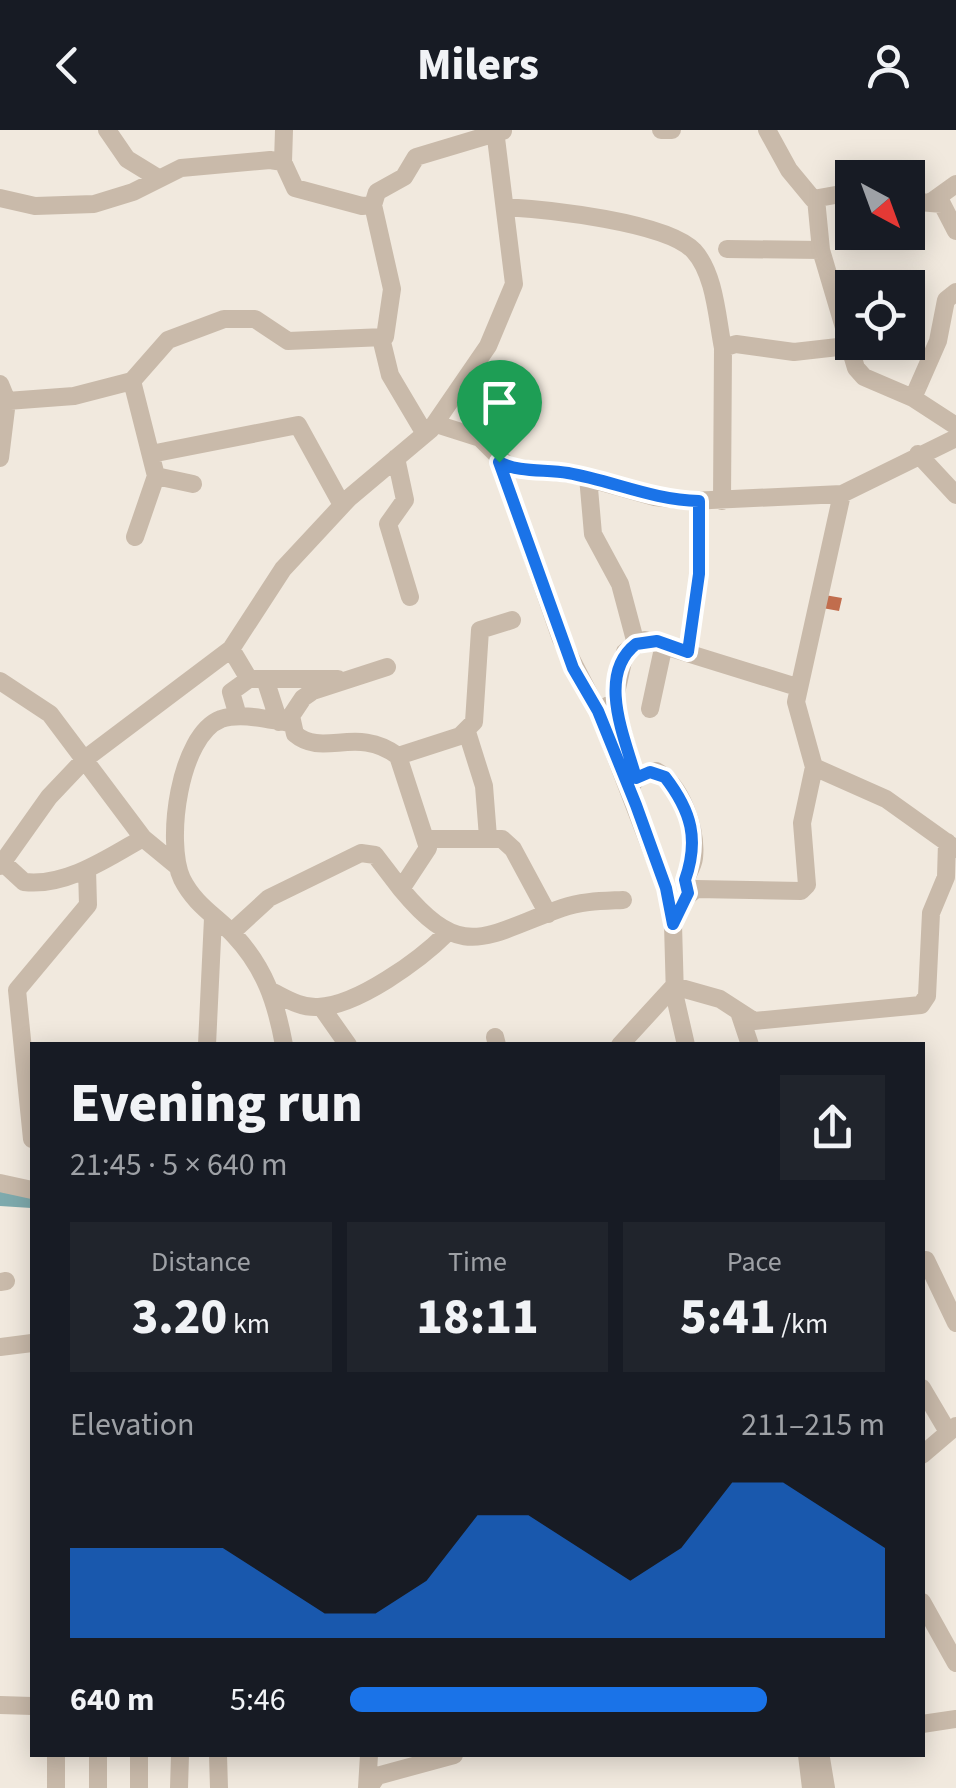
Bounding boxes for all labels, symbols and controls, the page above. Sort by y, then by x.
text: Milers [417,33,539,97]
icon: back [40,38,95,93]
icon: person [861,38,916,93]
north arrow [835,160,925,250]
map controls [835,160,925,360]
button: locate [835,270,925,360]
pin [457,360,542,463]
icon: arrive [472,375,527,430]
text: Evening run [70,1065,363,1143]
button: share [780,1075,885,1180]
text: 21:45 · 5 × 640 m [70,1142,288,1188]
text: Distance [151,1242,251,1282]
text: Time [448,1242,507,1282]
text: Pace [727,1242,782,1282]
text: 3.20 [132,1282,227,1353]
text: 18:11 [416,1282,539,1353]
text: 5:41 [680,1282,776,1353]
text: km [227,1304,270,1344]
text: /km [776,1304,828,1344]
text: Elevation [70,1402,195,1448]
text: 211–215 m [741,1402,885,1448]
text: 640 m [70,1677,155,1723]
text: 5:46 [230,1677,286,1723]

